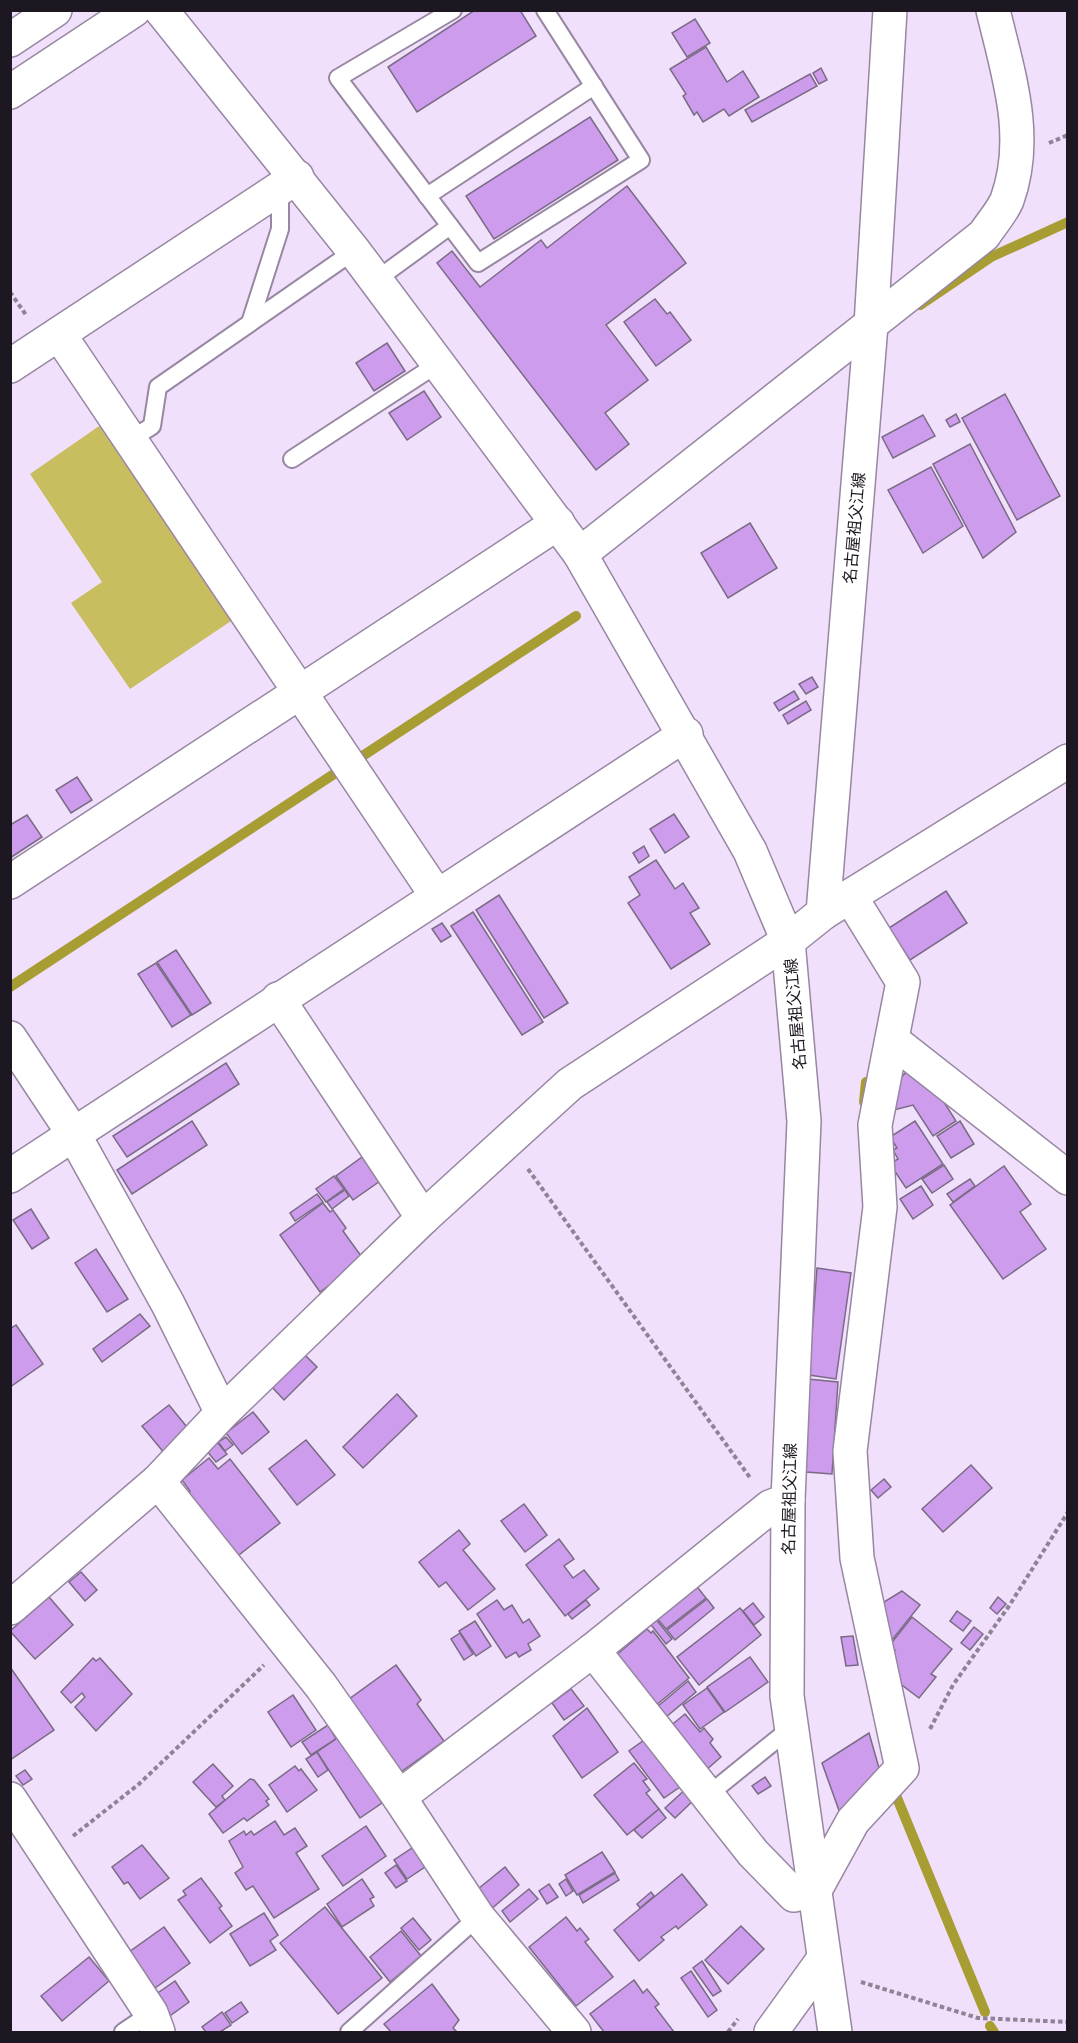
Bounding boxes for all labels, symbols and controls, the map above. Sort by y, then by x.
street label: 名古屋祖父江線 [840,471,869,585]
street label: 名古屋祖父江線 [781,957,810,1071]
street label: 名古屋祖父江線 [779,1443,800,1555]

